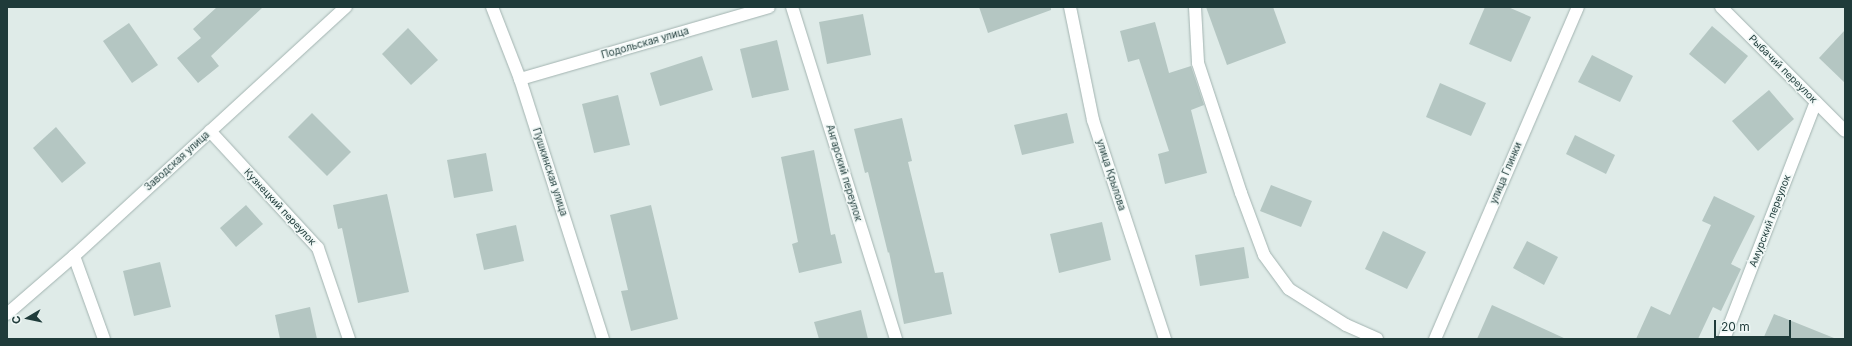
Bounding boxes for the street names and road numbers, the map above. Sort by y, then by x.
street label: Подольская улица [600,25,690,61]
street label: Рыбачий переулок [1746,32,1820,106]
street label: Ангарский переулок [824,123,864,223]
street label: Пушкинская улица [530,126,570,218]
street label: Заводская улица [142,129,212,193]
street label: улица Крылова [1094,138,1128,212]
street label: улица Глинки [1488,140,1524,206]
street label: Кузнецкий переулок [241,166,319,248]
street label: Амурский переулок [1747,173,1793,269]

